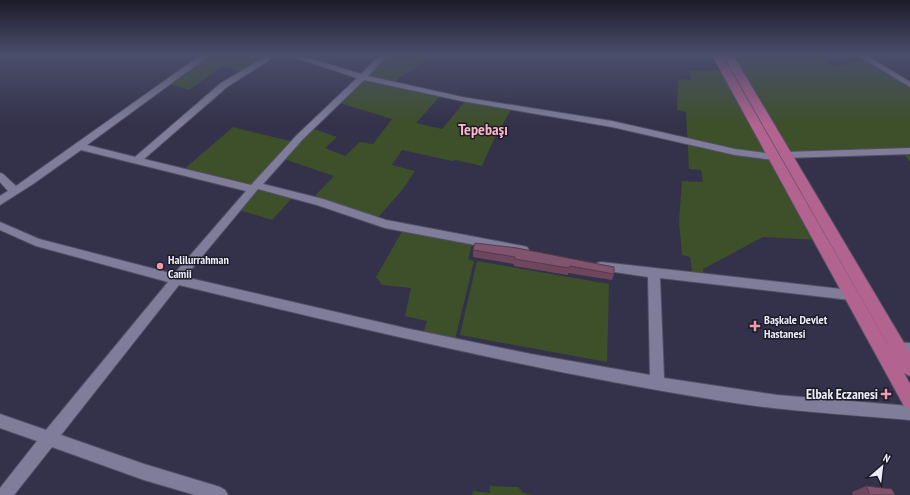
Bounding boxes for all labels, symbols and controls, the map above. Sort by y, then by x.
district label: Tepebaşı [458,119,508,139]
place label: Halilurrahman Camii [168,252,229,281]
marker: Halilurrahman Camii [155,261,165,271]
place label: Başkale Devlet Hastanesi [764,312,828,341]
marker: Başkale Devlet Hastanesi [749,320,761,332]
place label: Elbak Eczanesi [806,385,878,403]
marker: Elbak Eczanesi [881,389,891,399]
north arrow [862,447,902,487]
text: N [881,451,893,466]

